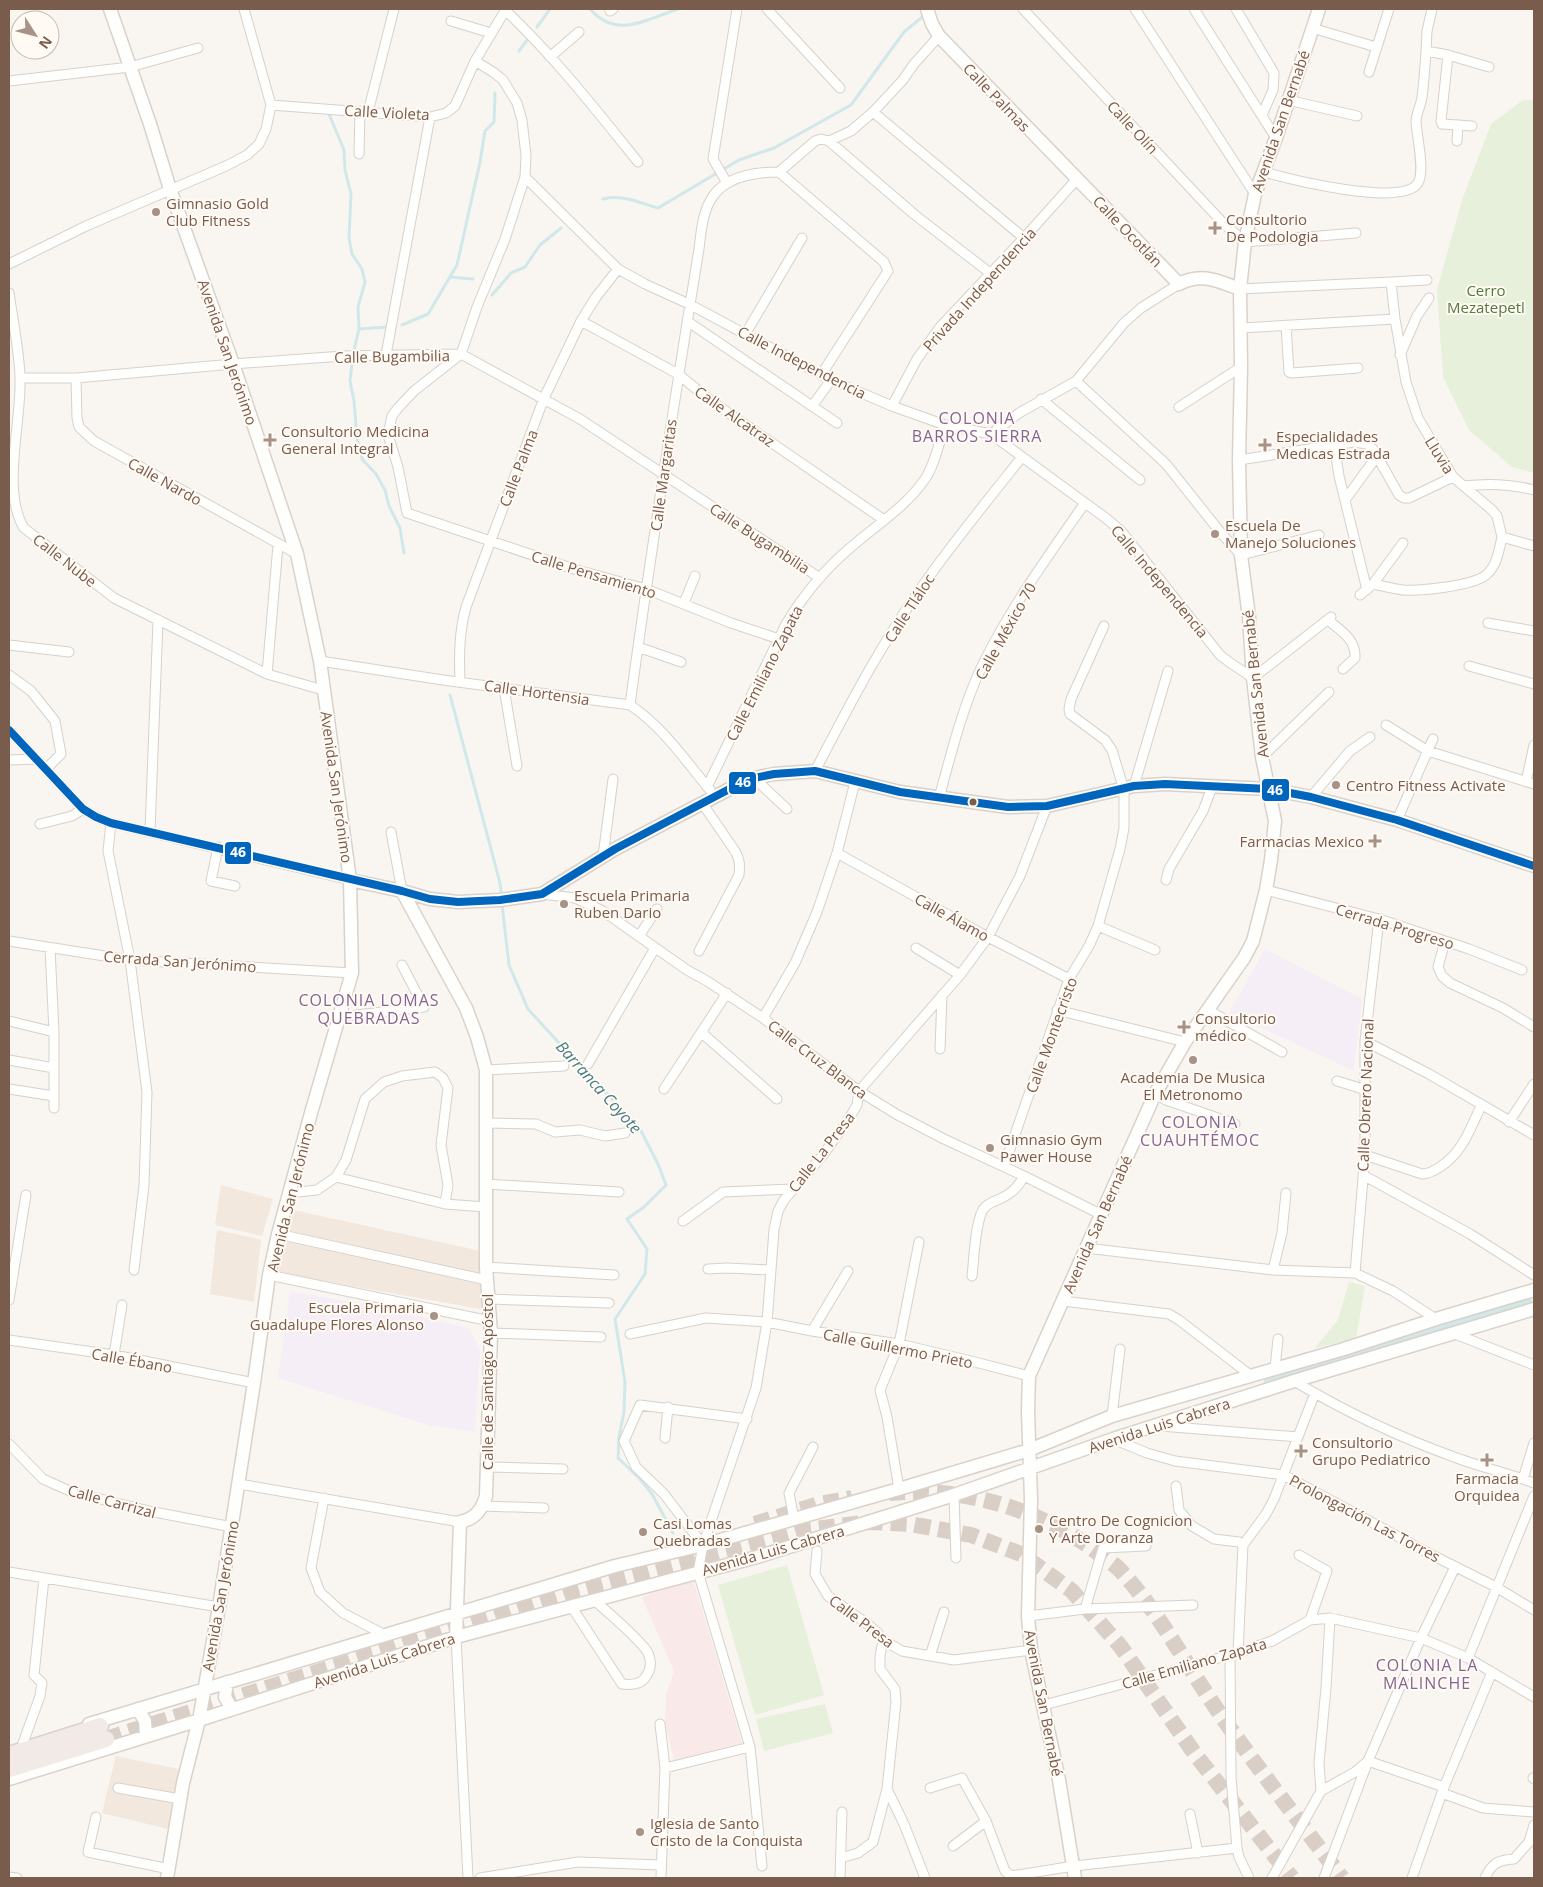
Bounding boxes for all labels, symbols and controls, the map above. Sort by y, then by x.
north arrow [10,10,60,60]
text: N [35,33,57,53]
street label: Avenida San Bernabé [1246,47,1314,195]
street label: Calle Palmas [959,58,1035,136]
street label: Calle Olín [1103,96,1163,158]
street label: Calle Violeta [344,100,430,124]
street label: Calle Ocotlán [1089,191,1167,271]
place label: Gimnasio Gold Club Fitness [166,193,269,230]
marker: Gimnasio Gold Club Fitness [150,206,162,218]
place label: Consultorio De Podologia [1226,209,1319,246]
marker: Consultorio De Podologia [1208,221,1222,235]
street label: Privada Independencia [918,223,1040,355]
street label: Avenida San Jerónimo [194,276,262,428]
park label: Cerro Mezatepetl [1447,280,1525,317]
street label: Calle Independencia [734,321,870,403]
street label: Calle Bugambilia [334,345,450,367]
street label: Calle Alcatraz [691,381,779,451]
district label: COLONIA BARROS SIERRA [912,407,1042,447]
street label: Calle Margaritas [645,418,681,532]
place label: Consultorio Medicina General Integral [281,421,429,458]
place label: Especialidades Medicas Estrada [1276,426,1390,463]
street label: Calle Palma [494,427,542,509]
marker: Consultorio Medicina General Integral [263,433,277,447]
street label: Lluvia [1421,433,1459,477]
marker: Especialidades Medicas Estrada [1258,438,1272,452]
street label: Calle Nardo [124,452,206,510]
street label: Calle Bugambilia [706,498,814,578]
place label: Escuela De Manejo Soluciones [1225,515,1356,552]
street label: Calle Independencia [1107,520,1213,642]
marker: Escuela De Manejo Soluciones [1209,528,1221,540]
street label: Calle Nube [29,529,101,591]
street label: Calle Pensamiento [529,546,659,602]
street label: Calle Tláloc [879,570,939,646]
street label: Calle México 70 [970,579,1040,683]
street label: Calle Emiliano Zapata [721,602,807,744]
street label: Avenida San Bernabé [1237,609,1273,759]
street label: Calle Hortensia [483,675,591,709]
street label: Avenida San Jerónimo [316,710,358,864]
line badge: 46 [728,771,757,795]
text: 46 [735,772,751,791]
place label: Centro Fitness Activate [1346,775,1506,795]
line badge: 46 [1261,778,1290,802]
marker: Centro Fitness Activate [1330,779,1342,791]
text: 46 [1267,780,1283,799]
unlabelled marker [968,797,978,807]
place label: Farmacias Mexico [1239,831,1364,851]
marker: Farmacias Mexico [1368,834,1382,848]
line badge: 46 [224,841,252,865]
text: 46 [230,842,246,861]
place label: Escuela Primaria Ruben Dario [574,885,690,922]
street label: Calle Álamo [911,888,993,946]
marker: Escuela Primaria Ruben Dario [558,898,570,910]
street label: Cerrada Progreso [1333,898,1457,954]
street label: Cerrada San Jerónimo [103,946,257,976]
street label: Calle Montecristo [1021,974,1081,1096]
district label: COLONIA LOMAS QUEBRADAS [298,989,440,1029]
place label: Consultorio médico [1195,1008,1276,1045]
street label: Calle Cruz Blanca [764,1015,872,1103]
street label: Calle Obrero Nacional [1352,1018,1378,1172]
marker: Consultorio médico [1177,1020,1191,1034]
water label: Barranca Coyote [551,1036,647,1138]
marker: Academia De Musica El Metronomo [1187,1054,1199,1066]
place label: Academia De Musica El Metronomo [1121,1067,1265,1104]
street label: Calle La Presa [783,1108,859,1196]
district label: COLONIA CUAUHTÉMOC [1140,1111,1260,1151]
street label: Avenida San Jerónimo [262,1120,318,1274]
place label: Gimnasio Gym Pawer House [1000,1129,1102,1166]
marker: Gimnasio Gym Pawer House [984,1142,996,1154]
street label: Avenida San Bernabé [1058,1152,1136,1296]
street label: Calle de Santiago Apóstol [477,1294,497,1470]
place label: Escuela Primaria Guadalupe Flores Alonso [250,1297,424,1334]
marker: Escuela Primaria Guadalupe Flores Alonso [428,1310,440,1322]
street label: Calle Guillermo Prieto [821,1324,975,1372]
street label: Calle Ébano [90,1343,174,1377]
street label: Avenida Luis Cabrera [1086,1393,1232,1457]
place label: Consultorio Grupo Pediatrico [1312,1432,1431,1469]
marker: Consultorio Grupo Pediatrico [1294,1444,1308,1458]
marker: Farmacia Orquidea [1480,1453,1494,1467]
place label: Farmacia Orquidea [1454,1468,1520,1505]
street label: Prolongación Las Torres [1286,1470,1444,1566]
street label: Calle Carrizal [66,1480,158,1522]
place label: Centro De Cognicion Y Arte Doranza [1049,1510,1192,1547]
place label: Casi Lomas Quebradas [653,1513,732,1550]
street label: Avenida San Jerónimo [197,1519,243,1673]
street label: Avenida Luis Cabrera [699,1520,847,1580]
marker: Centro De Cognicion Y Arte Doranza [1033,1523,1045,1535]
marker: Casi Lomas Quebradas [637,1526,649,1538]
street label: Calle Presa [825,1590,899,1652]
street label: Avenida Luis Cabrera [311,1628,457,1692]
street label: Avenida San Bernabé [1020,1628,1068,1778]
street label: Calle Emiliano Zapata [1119,1633,1269,1693]
district label: COLONIA LA MALINCHE [1376,1654,1478,1694]
place label: Iglesia de Santo Cristo de la Conquista [650,1813,803,1850]
marker: Iglesia de Santo Cristo de la Conquista [634,1826,646,1838]

